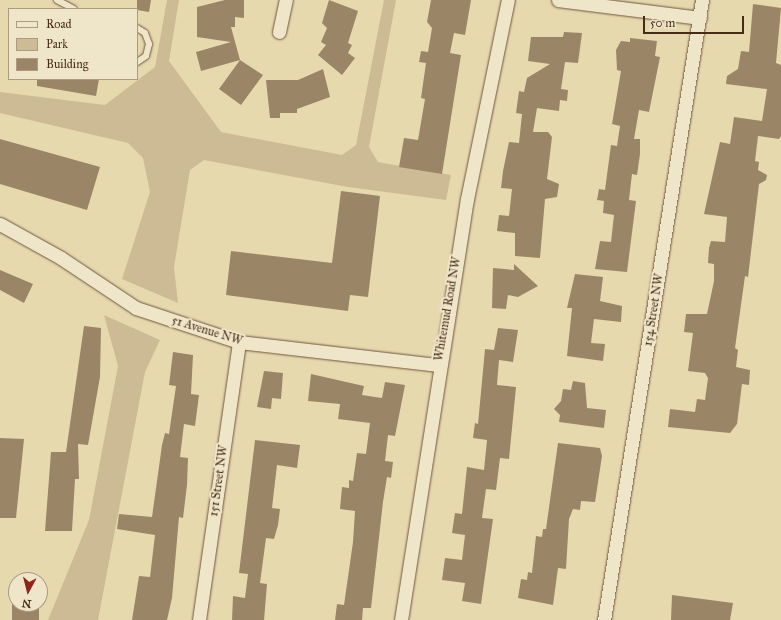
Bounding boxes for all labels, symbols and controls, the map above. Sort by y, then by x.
legend [8,8,138,80]
scale bar [645,8,746,34]
text: 50 m [650,16,675,30]
text: Road [46,17,72,31]
text: Park [46,37,68,51]
text: Building [46,57,88,71]
street label: Whitemud Road NW [432,256,464,362]
street label: 154 Street NW [641,273,667,347]
street label: 51 Avenue NW [170,313,244,349]
street label: 151 Street NW [207,445,231,517]
north arrow [8,572,48,612]
text: N [21,596,32,610]

